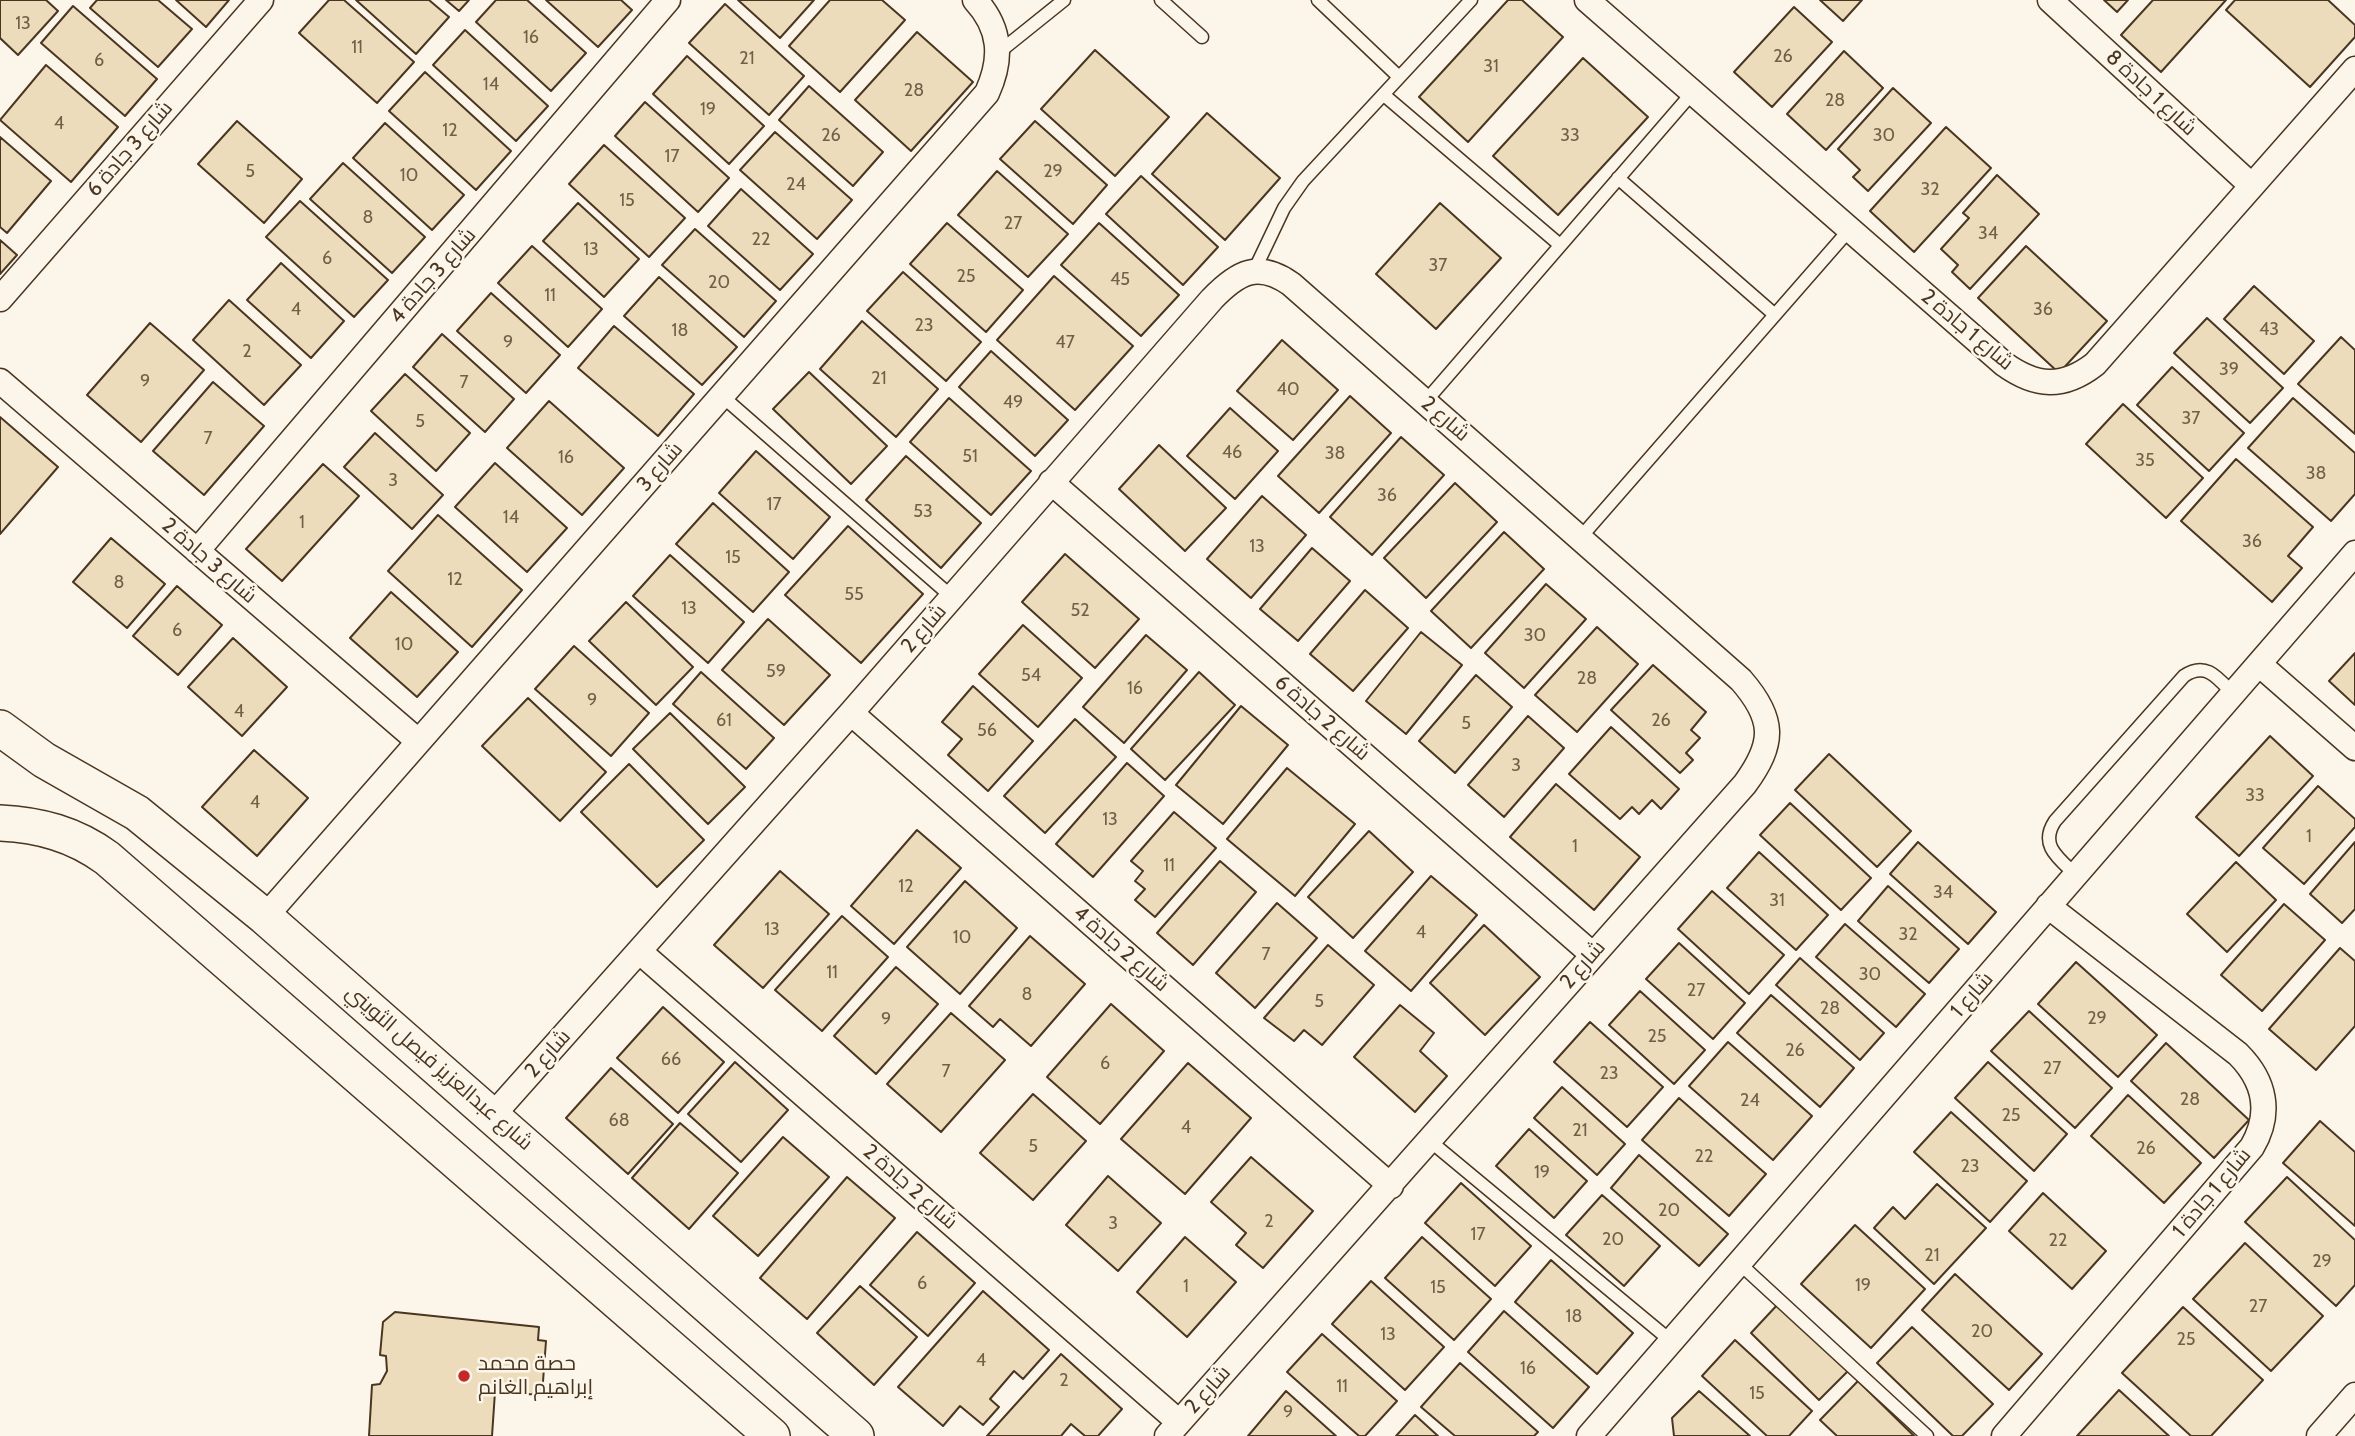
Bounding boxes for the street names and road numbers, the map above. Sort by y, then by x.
street label: شارع 1 جادة 8 [2100,45,2202,141]
street label: شارع 3 جادة 6 [82,96,178,202]
street label: شارع 3 جادة 4 [385,223,481,329]
street label: شارع 1 جادة 2 [1916,284,2018,376]
street label: شارع 2 [1415,391,1475,447]
street label: شارع 3 [632,437,688,497]
street label: شارع 3 جادة 2 [156,513,262,609]
street label: شارع 2 [896,599,952,659]
street label: شارع 2 جادة 6 [1269,670,1375,766]
street label: شارع 2 جادة 4 [1068,901,1174,997]
street label: شارع 2 [1555,935,1611,995]
street label: شارع 1 [1945,967,1999,1023]
street label: شارع عبدالعزيز فيصل الثويني [340,980,538,1156]
street label: شارع 2 [520,1025,576,1083]
street label: شارع 2 جادة 2 [858,1139,962,1235]
street label: شارع 1 جادة 1 [2167,1143,2257,1243]
street label: شارع 2 [1180,1361,1236,1419]

